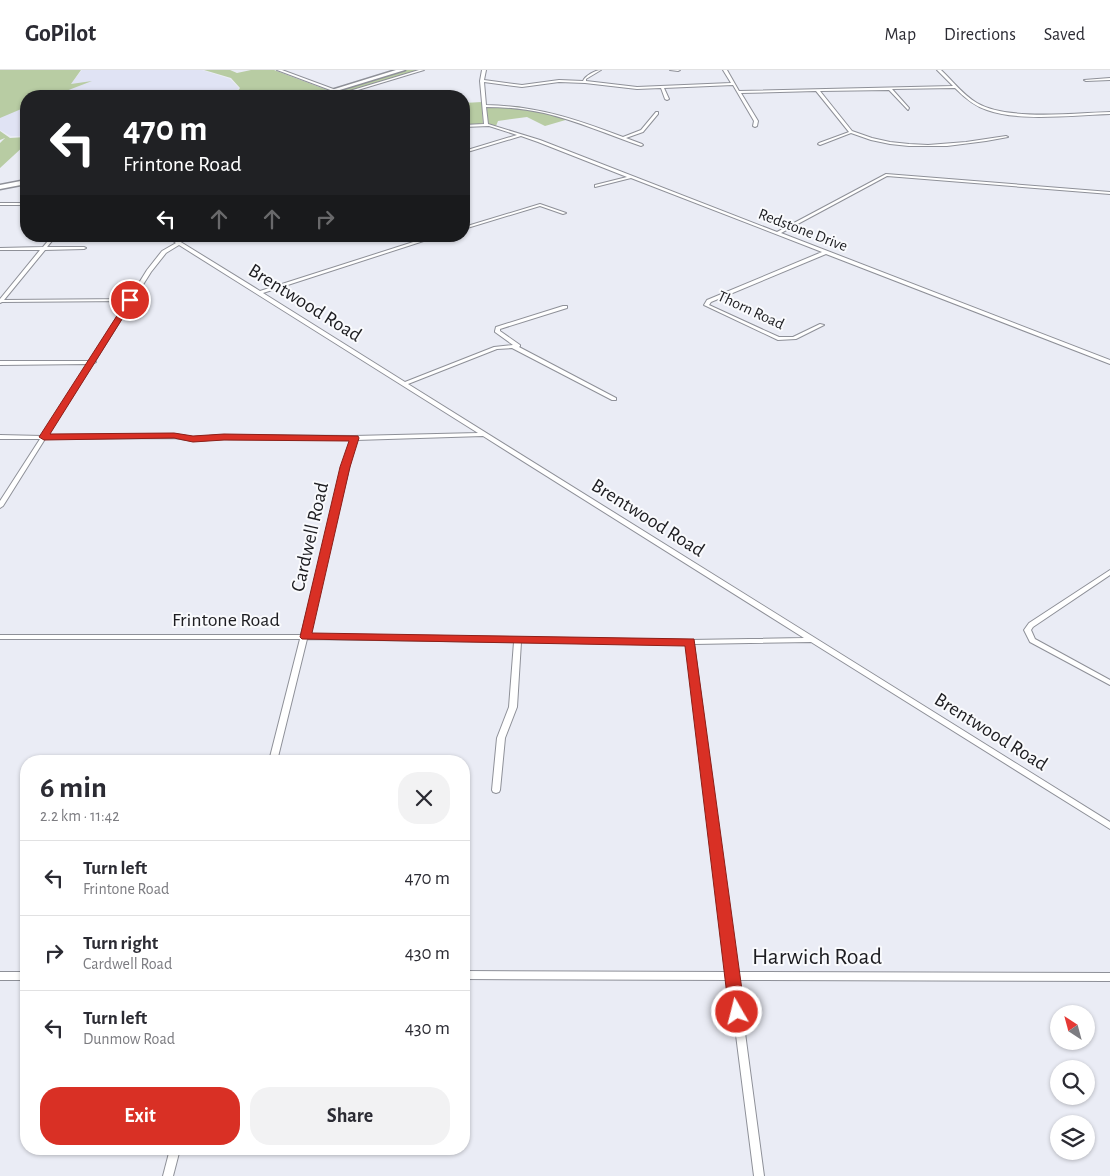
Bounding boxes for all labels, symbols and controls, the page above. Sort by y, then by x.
text: GoPilot [25,22,96,46]
text: Map [885,26,916,44]
text: Directions [944,26,1016,44]
text: Saved [1044,26,1085,44]
icon: left [40,110,105,175]
text: 470 m [123,112,208,147]
text: Frintone Road [123,153,242,175]
icon: left [152,205,180,233]
icon: ahead [205,205,233,233]
icon: ahead [258,205,286,233]
icon: right [311,205,339,233]
street label: Redstone Drive [756,206,850,254]
street label: Brentwood Road [245,260,365,346]
pin [109,279,151,321]
icon: arrive [116,286,144,314]
street label: Thorn Road [715,288,787,332]
street label: Brentwood Road [588,475,708,561]
street label: Cardwell Road [288,480,332,594]
street label: Frintone Road [172,610,280,630]
street label: Brentwood Road [931,689,1051,775]
button: close [398,772,450,824]
text: 6 min [40,773,107,803]
text: 2.2 km · 11:42 [40,808,120,824]
text: Turn left [83,859,147,878]
icon: left [40,864,68,892]
text: 470 m [405,869,450,888]
text: Frintone Road [83,881,169,897]
text: Turn right [83,934,158,953]
icon: right [40,939,68,967]
text: 430 m [405,944,450,963]
street label: Harwich Road [752,945,882,969]
text: Cardwell Road [83,956,172,972]
position arrow [710,985,762,1037]
north arrow [1050,1005,1095,1050]
map controls [1050,1005,1095,1160]
text: Turn left [83,1009,147,1028]
icon: left [40,1014,68,1042]
text: 430 m [405,1019,450,1038]
text: Dunmow Road [83,1031,175,1047]
button: search [1050,1060,1095,1105]
button: Exit [40,1087,240,1145]
button: Share [250,1087,450,1145]
button: layers [1050,1115,1095,1160]

